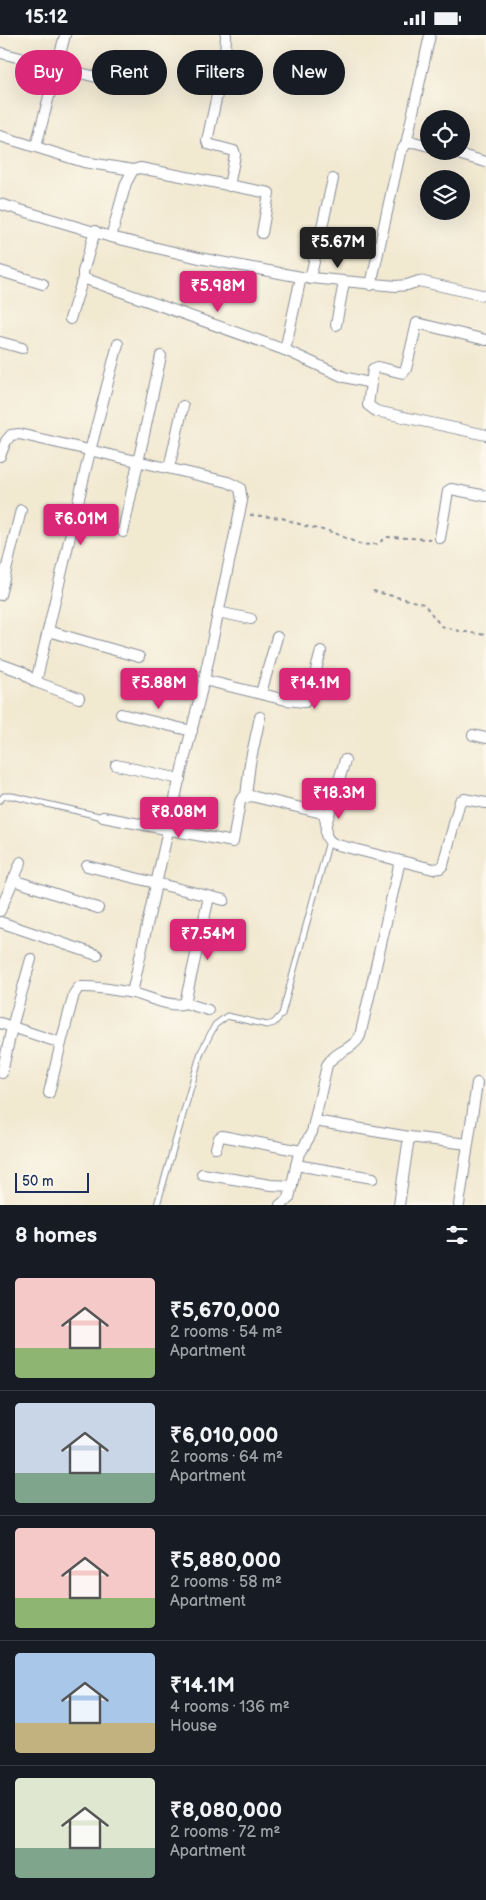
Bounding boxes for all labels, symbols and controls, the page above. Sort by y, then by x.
text: 15:12 [25,6,68,29]
chip: Buy [15,50,82,95]
chip: Rent [92,50,167,95]
chip: Filters [177,50,263,95]
chip: New [273,50,345,95]
map controls [420,110,470,220]
button: locate [420,110,470,160]
button: layers [420,170,470,220]
pin: ₹5.67M [297,227,379,269]
text: ₹5.67M [311,233,365,252]
pin: ₹5.98M [177,271,259,313]
text: ₹5.98M [191,277,245,296]
pin: ₹6.01M [40,503,122,546]
text: ₹6.01M [55,510,107,529]
pin: ₹5.88M [118,667,200,710]
pin: ₹14.1M [274,667,356,710]
text: ₹5.88M [132,674,186,693]
text: ₹14.1M [290,674,340,693]
pin: ₹18.3M [298,777,380,820]
text: ₹18.3M [313,784,365,803]
pin: ₹8.08M [138,797,220,839]
text: ₹8.08M [151,803,207,822]
pin: ₹7.54M [167,919,249,961]
text: ₹7.54M [181,925,235,944]
scale bar [15,1170,89,1193]
text: 50 m [22,1173,54,1190]
icon: filters [443,1221,471,1249]
text: 8 homes [15,1223,97,1248]
icon: home [55,1298,115,1358]
text: ₹5,670,000 [170,1298,280,1323]
text: 2 rooms · 54 m² [170,1323,282,1342]
text: Apartment [170,1342,246,1361]
icon: home [55,1423,115,1483]
text: ₹6,010,000 [170,1423,278,1448]
text: 2 rooms · 64 m² [170,1448,283,1467]
text: Apartment [170,1467,246,1486]
icon: home [55,1548,115,1608]
text: ₹5,880,000 [170,1548,281,1573]
text: 2 rooms · 58 m² [170,1573,282,1592]
text: Apartment [170,1592,246,1611]
icon: home [55,1673,115,1733]
text: ₹14.1M [170,1673,235,1698]
text: 4 rooms · 136 m² [170,1698,290,1717]
text: House [170,1717,217,1736]
icon: home [55,1798,115,1858]
text: ₹8,080,000 [170,1798,282,1823]
text: 2 rooms · 72 m² [170,1823,280,1842]
text: Apartment [170,1842,246,1861]

